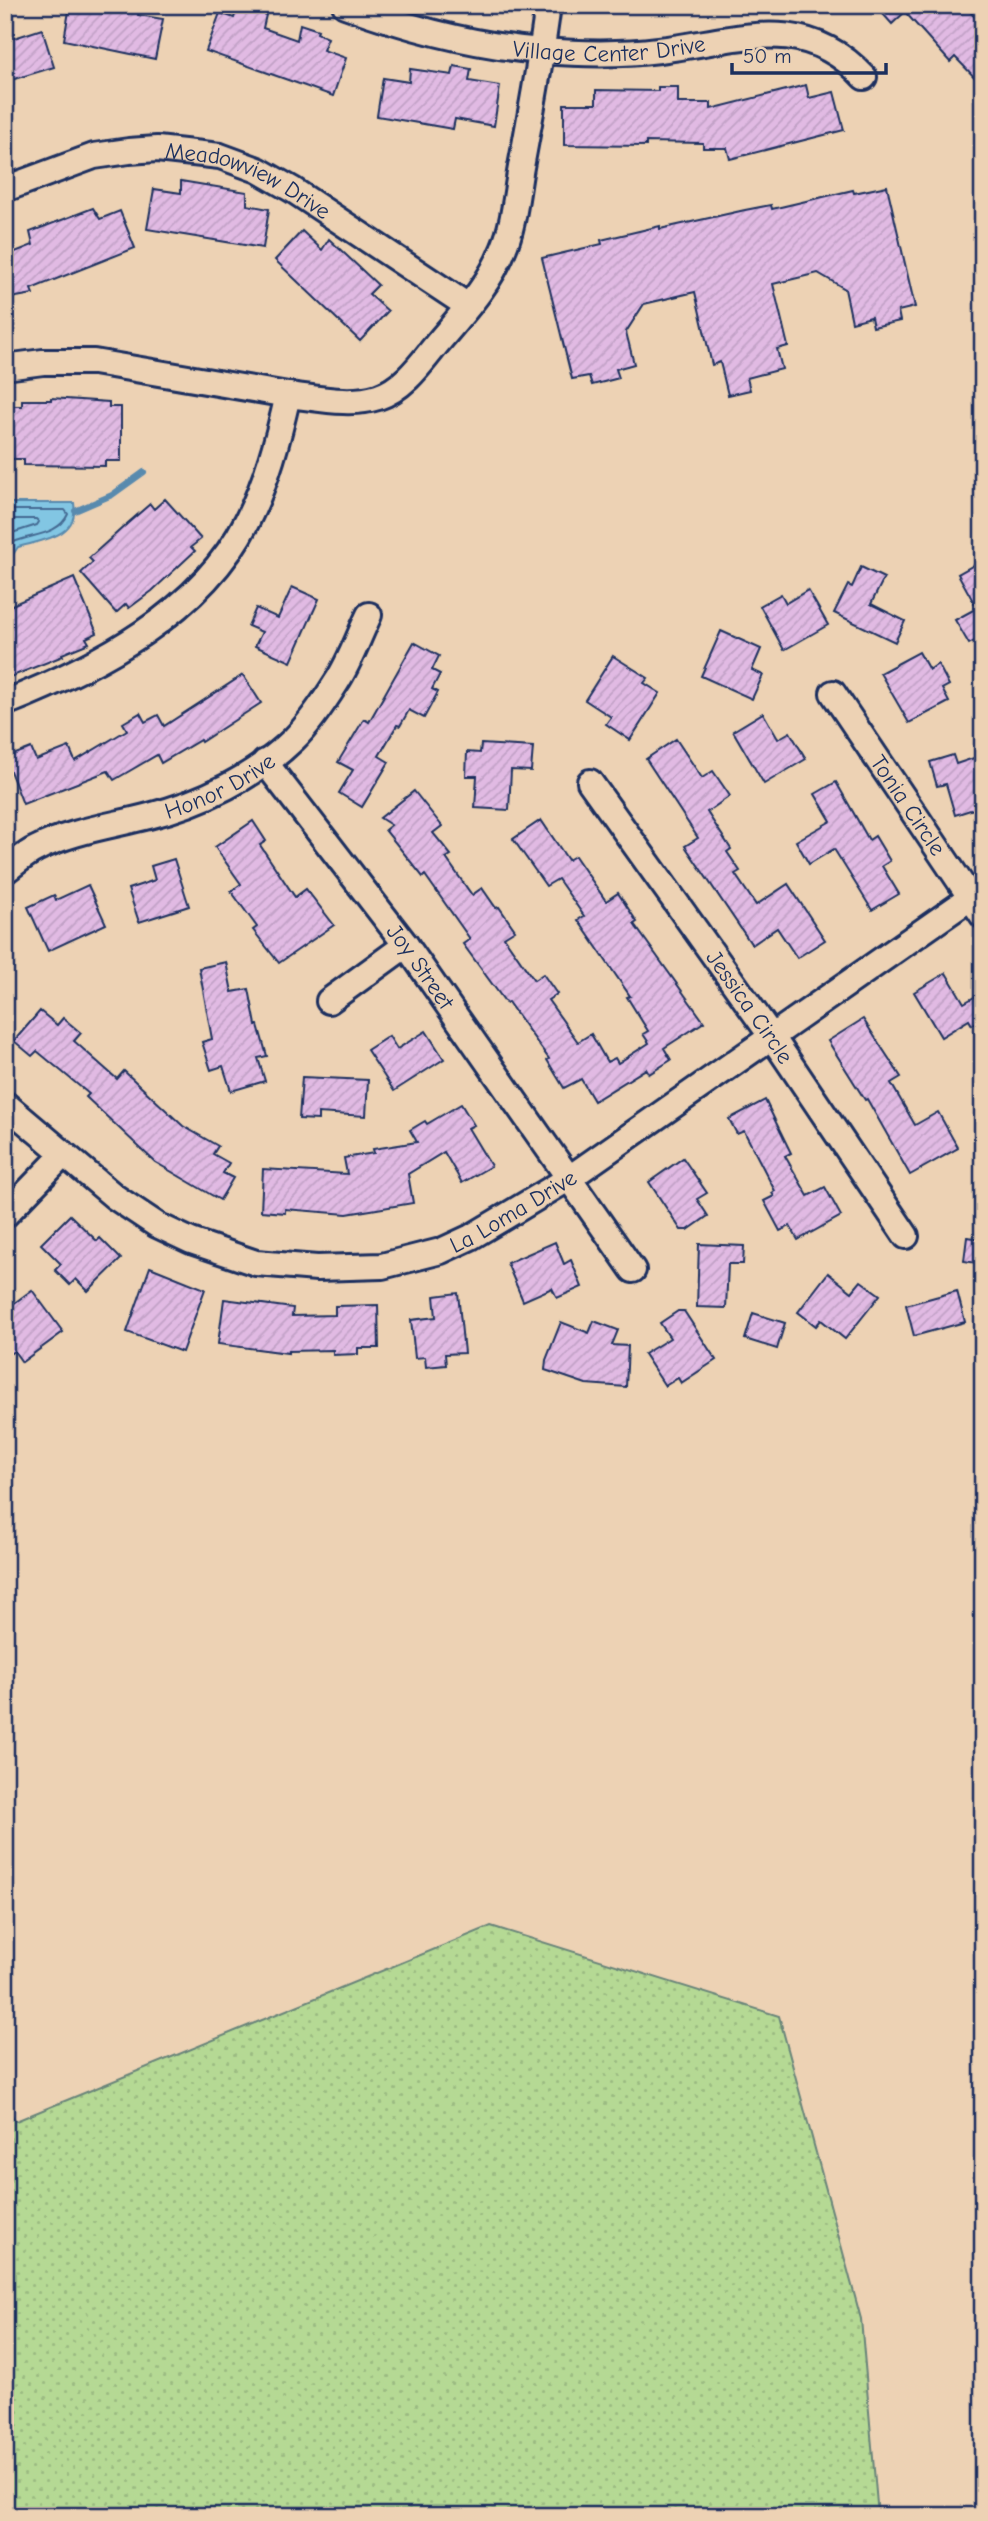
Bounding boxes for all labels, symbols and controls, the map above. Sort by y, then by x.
street label: Village Center Drive [511,30,707,68]
scale bar [732,32,886,76]
text: 50 m [743,44,792,68]
street label: Meadowview Drive [164,137,336,225]
street label: Honor Drive [161,748,280,825]
street label: Tonia Circle [865,750,951,861]
street label: Joy Street [381,919,460,1016]
street label: Jessica Circle [700,945,799,1069]
street label: La Loma Drive [446,1164,582,1259]

